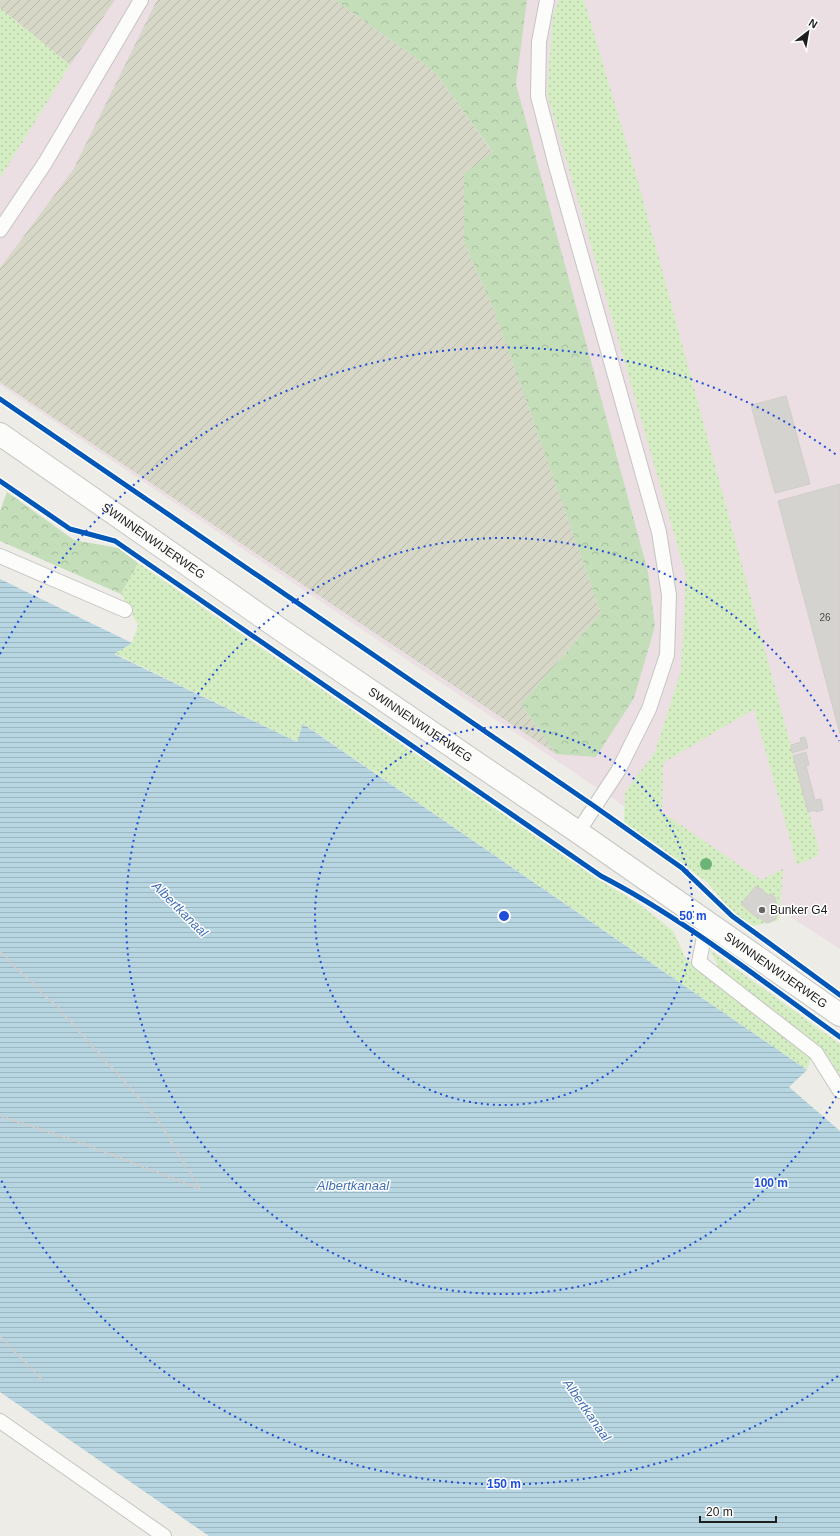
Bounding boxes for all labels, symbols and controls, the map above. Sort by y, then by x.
north arrow [788,12,828,52]
text: N [807,16,820,31]
street label: SWINNENWIJERWEG [99,500,208,582]
house number: 26 [819,612,831,623]
street label: SWINNENWIJERWEG [366,684,475,765]
water label: Albertkanaal [148,877,212,941]
place label: Bunker G4 [770,903,828,917]
marker: Bunker G4 [757,905,767,915]
centre of rings [497,909,511,923]
text: 50 m [679,909,707,923]
street label: SWINNENWIJERWEG [722,929,830,1011]
text: 100 m [754,1176,788,1190]
water label: Albertkanaal [316,1178,390,1193]
water label: Albertkanaal [560,1375,615,1445]
text: 150 m [487,1477,521,1491]
scale bar [700,1498,776,1524]
text: 20 m [706,1505,733,1519]

